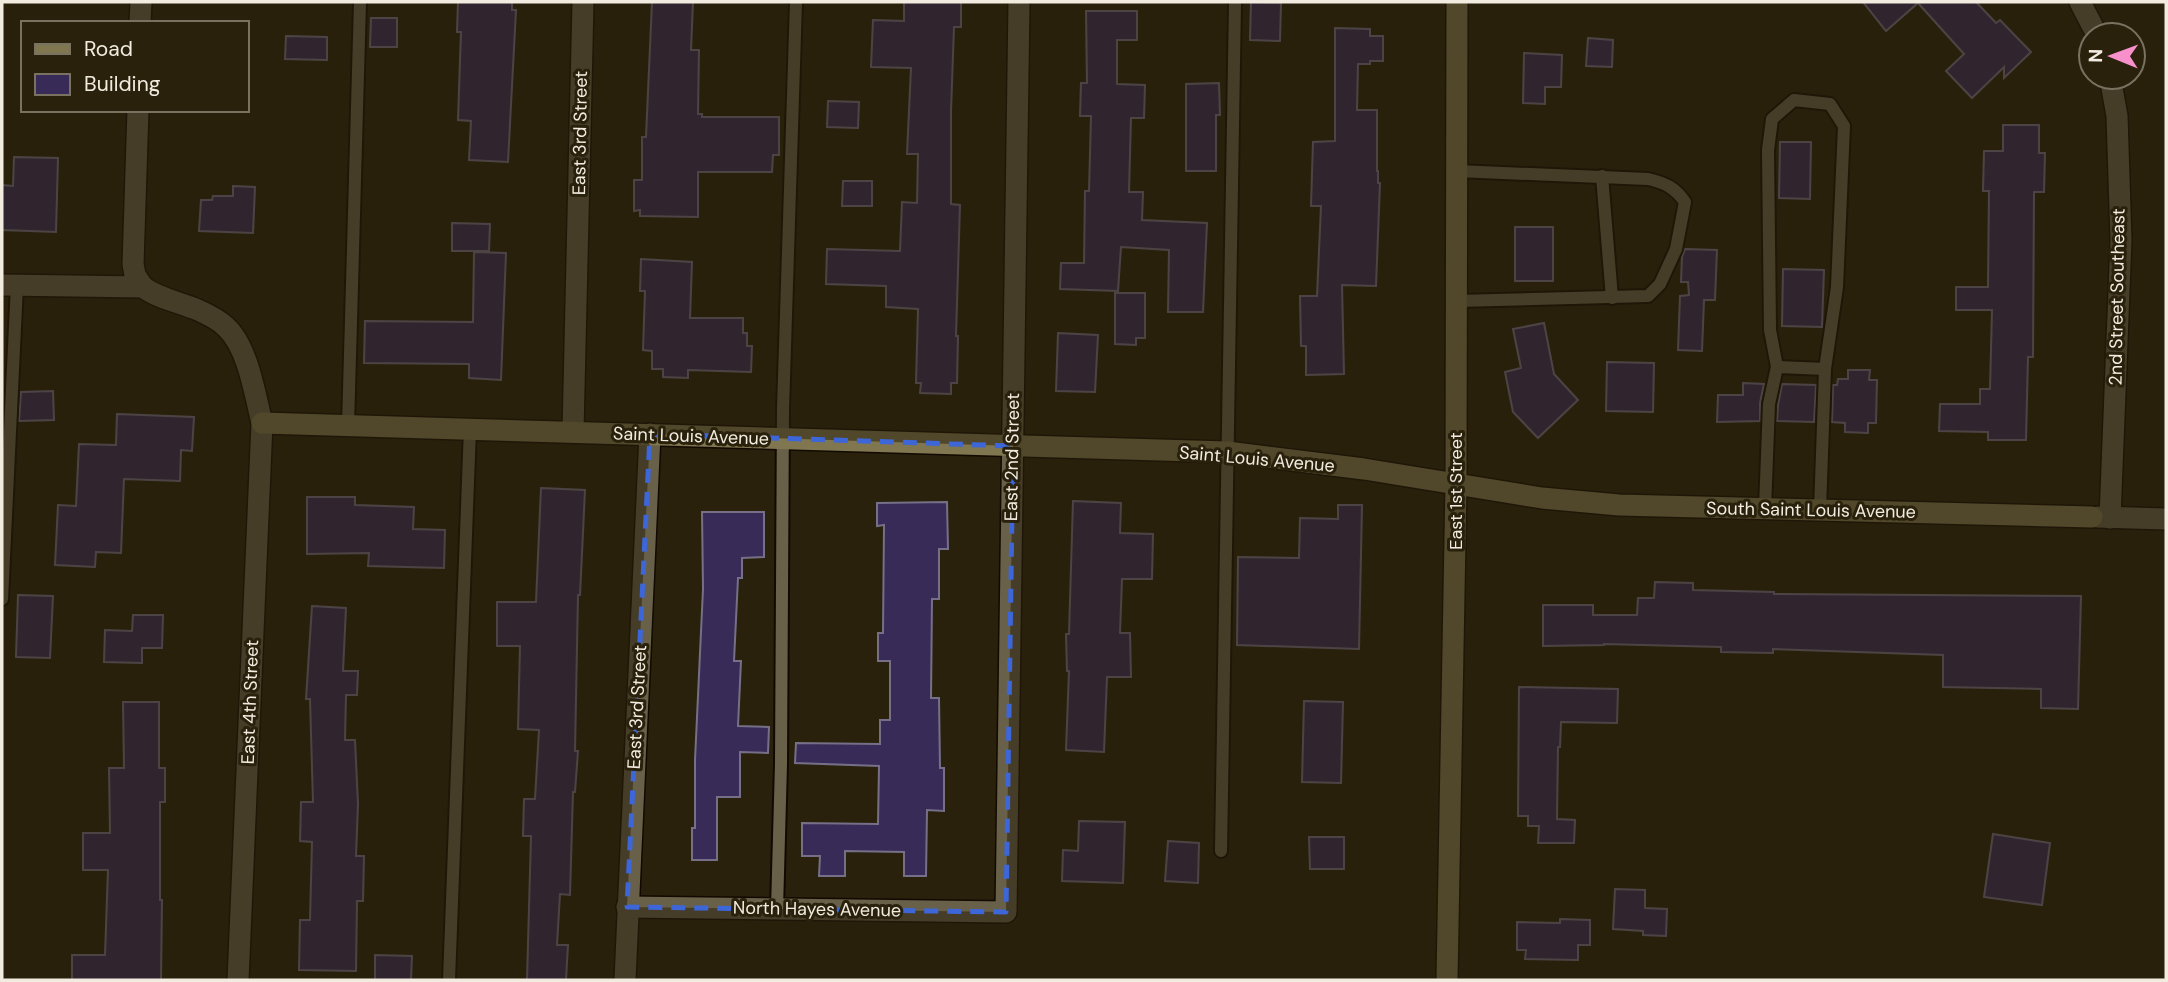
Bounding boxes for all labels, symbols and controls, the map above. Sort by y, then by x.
legend [21,21,248,112]
north arrow [2077,21,2147,91]
text: Road [84,35,133,63]
text: N [2083,49,2108,63]
text: Building [84,70,161,98]
street label: East 3rd Street [567,71,593,195]
street label: 2nd Street Southeast [2103,208,2131,386]
street label: East 2nd Street [999,393,1025,521]
street label: Saint Louis Avenue [613,421,769,451]
street label: East 1st Street [1444,432,1468,550]
street label: Saint Louis Avenue [1178,440,1336,478]
street label: South Saint Louis Avenue [1706,496,1916,524]
street label: East 4th Street [236,639,264,765]
street label: East 3rd Street [622,644,652,770]
street label: North Hayes Avenue [733,896,901,922]

